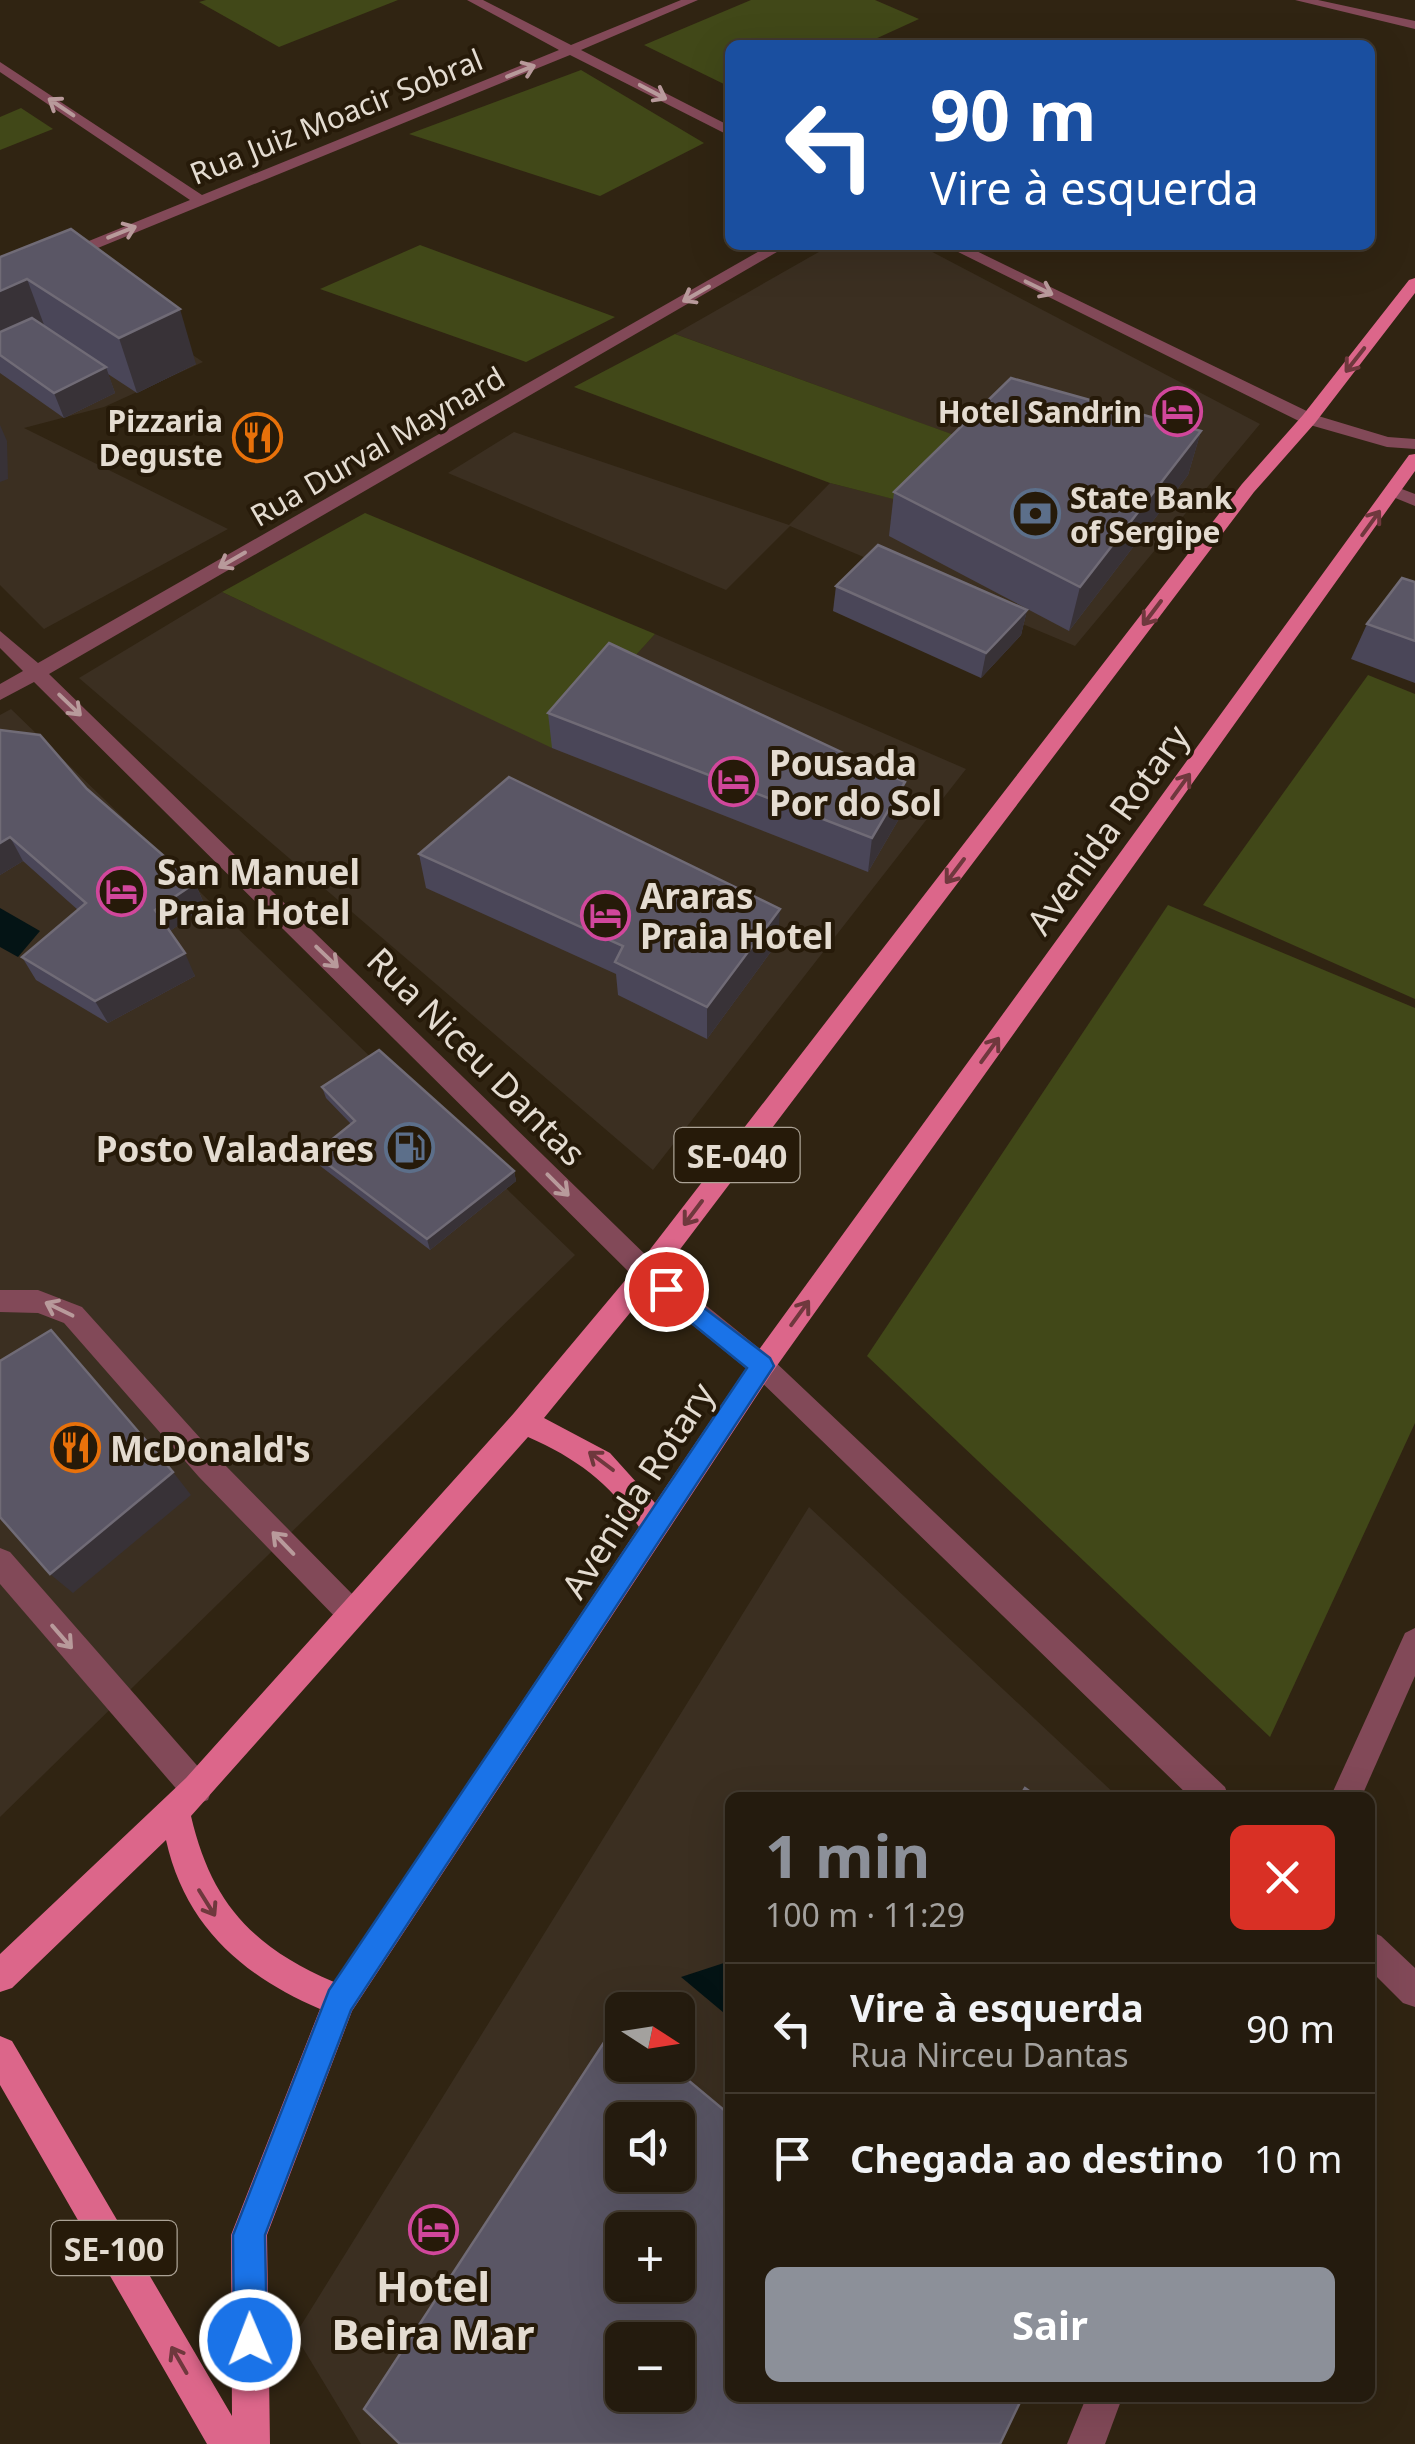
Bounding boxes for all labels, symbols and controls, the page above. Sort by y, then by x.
street label: Rua Juiz Moacir Sobral [184,39,488,193]
one-way arrow [505,60,536,78]
text: 90 m [930,66,1097,162]
icon: left [765,80,895,210]
one-way arrow [638,83,668,102]
one-way arrow [48,96,76,117]
text: Vire à esquerda [930,157,1259,218]
one-way arrow [107,222,137,240]
one-way arrow [1024,279,1054,298]
one-way arrow [682,284,711,304]
one-way arrow [1345,346,1366,373]
street label: Rua Durval Maynard [242,356,512,536]
hotel icon: Hotel Sandrin [1151,385,1203,437]
place label: Hotel Sandrin [938,391,1142,432]
place label: Pizzaria Deguste [99,400,223,475]
restaurant icon: Pizzaria Deguste [232,411,284,463]
place label: State Bank of Sergipe [1070,477,1233,552]
bank icon: State Bank of Sergipe [1009,488,1061,540]
one-way arrow [1360,510,1381,537]
one-way arrow [218,551,248,571]
one-way arrow [1142,600,1164,626]
one-way arrow [57,693,81,717]
street label: Avenida Rotary [1015,715,1199,943]
place label: Pousada Por do Sol [769,739,942,826]
hotel icon: Pousada Por do Sol [708,756,760,808]
one-way arrow [1170,773,1191,801]
place label: San Manuel Praia Hotel [157,848,360,935]
one-way arrow [944,858,966,884]
hotel icon: San Manuel Praia Hotel [96,865,148,917]
place label: Araras Praia Hotel [640,872,833,959]
hotel icon: Araras Praia Hotel [579,889,631,941]
street label: Rua Niceu Dantas [358,937,596,1175]
one-way arrow [315,945,339,969]
one-way arrow [979,1037,1000,1064]
fuel station icon: Posto Valadares [383,1122,435,1174]
place label: Posto Valadares [96,1125,374,1172]
road number: SE-040 [674,1128,800,1182]
one-way arrow [546,1173,570,1197]
one-way arrow [683,1199,704,1226]
pin [624,1247,709,1332]
icon: arrive [639,1262,694,1317]
one-way arrow [45,1299,75,1318]
one-way arrow [789,1300,810,1327]
street label: Avenida Rotary [550,1373,724,1607]
restaurant icon: McDonald's [49,1422,101,1474]
place label: McDonald's [110,1425,311,1472]
one-way arrow [588,1451,615,1472]
one-way arrow [271,1532,295,1556]
one-way arrow [50,1624,73,1649]
text: 1 min [765,1814,930,1896]
button: close [1230,1825,1335,1930]
one-way arrow [197,1888,217,1917]
text: 100 m · 11:29 [765,1893,965,1936]
text: Vire à esquerda [850,1981,1144,2033]
north arrow [605,1992,695,2082]
map controls [605,1992,695,2412]
icon: left [765,2001,820,2056]
text: 90 m [1246,2002,1335,2054]
text: Rua Nirceu Dantas [850,2033,1129,2076]
button: sound [605,2102,695,2192]
icon: arrive [765,2131,820,2186]
text: Chegada ao destino [850,2132,1224,2184]
text: 10 m [1254,2132,1343,2184]
hotel icon: Hotel Beira Mar [407,2203,459,2255]
button: + [605,2212,695,2302]
road number: SE-100 [52,2221,176,2275]
place label: Hotel Beira Mar [331,2257,535,2362]
button: Sair [765,2267,1335,2382]
position arrow [198,2288,302,2392]
button: − [605,2322,695,2412]
one-way arrow [169,2346,189,2375]

